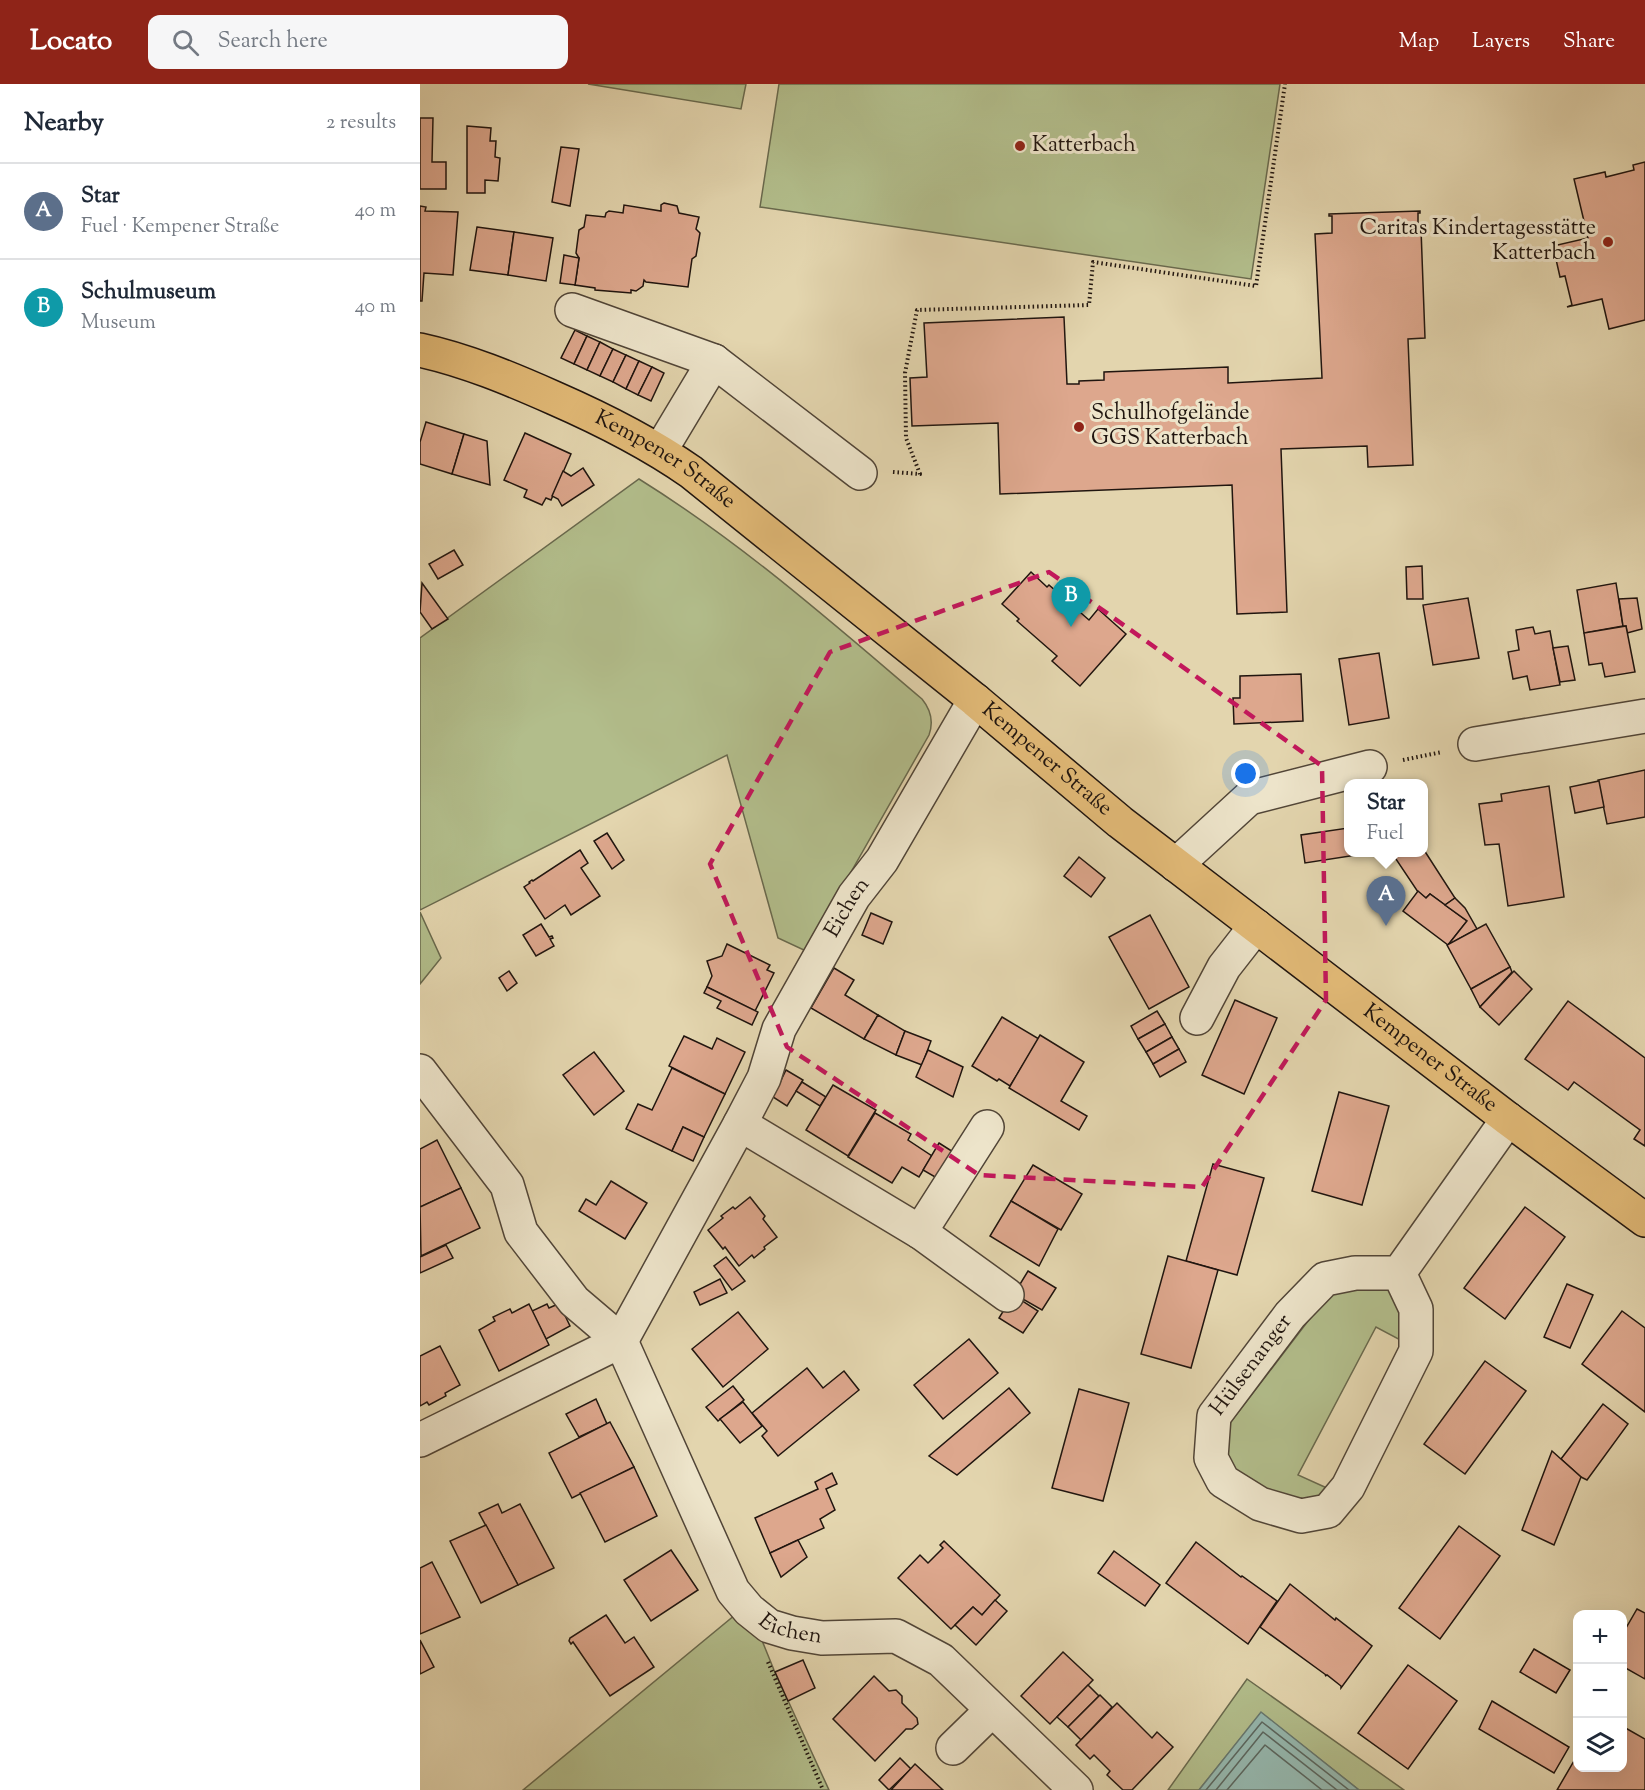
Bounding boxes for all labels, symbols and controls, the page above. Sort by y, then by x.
search box [148,15,568,69]
text: Locato [30,22,112,62]
icon: search [169,26,202,59]
text: Search here [217,26,328,58]
text: Map [1399,27,1439,57]
text: Layers [1472,27,1530,57]
text: Share [1563,27,1615,57]
text: Nearby [24,105,104,142]
text: 2 results [326,109,396,138]
place label: Katterbach [1032,130,1136,162]
marker: Katterbach [1013,139,1027,153]
text: Star [81,181,120,213]
text: A [35,197,52,226]
text: 40 m [355,197,396,226]
text: Fuel · Kempener Straße [81,213,279,242]
place label: Caritas Kindertagesstätte Katterbach [1359,213,1596,270]
marker: Caritas Kindertagesstätte Katterbach [1601,235,1615,249]
text: Schulmuseum [81,277,216,309]
text: B [37,293,50,322]
text: 40 m [355,293,396,322]
text: Museum [81,309,156,338]
place label: Schulhofgelände GGS Katterbach [1091,398,1250,455]
street label: Kempener Straße [589,403,742,518]
marker: Schulhofgelände GGS Katterbach [1072,420,1086,434]
pin: B [1052,578,1090,627]
street label: Kempener Straße [974,695,1119,825]
your location [1231,759,1260,788]
popup [1344,779,1428,857]
text: Star [1367,788,1405,820]
text: Fuel [1367,820,1404,849]
street label: Eichen [817,871,878,944]
pin: A [1366,876,1406,926]
street label: Kempener Straße [1355,997,1504,1121]
street label: Hülsenanger [1203,1308,1301,1423]
street label: Eichen [750,1607,824,1654]
map controls [1573,1610,1627,1772]
button: + [1573,1610,1627,1664]
button: − [1573,1664,1627,1718]
button: layers [1573,1718,1627,1772]

